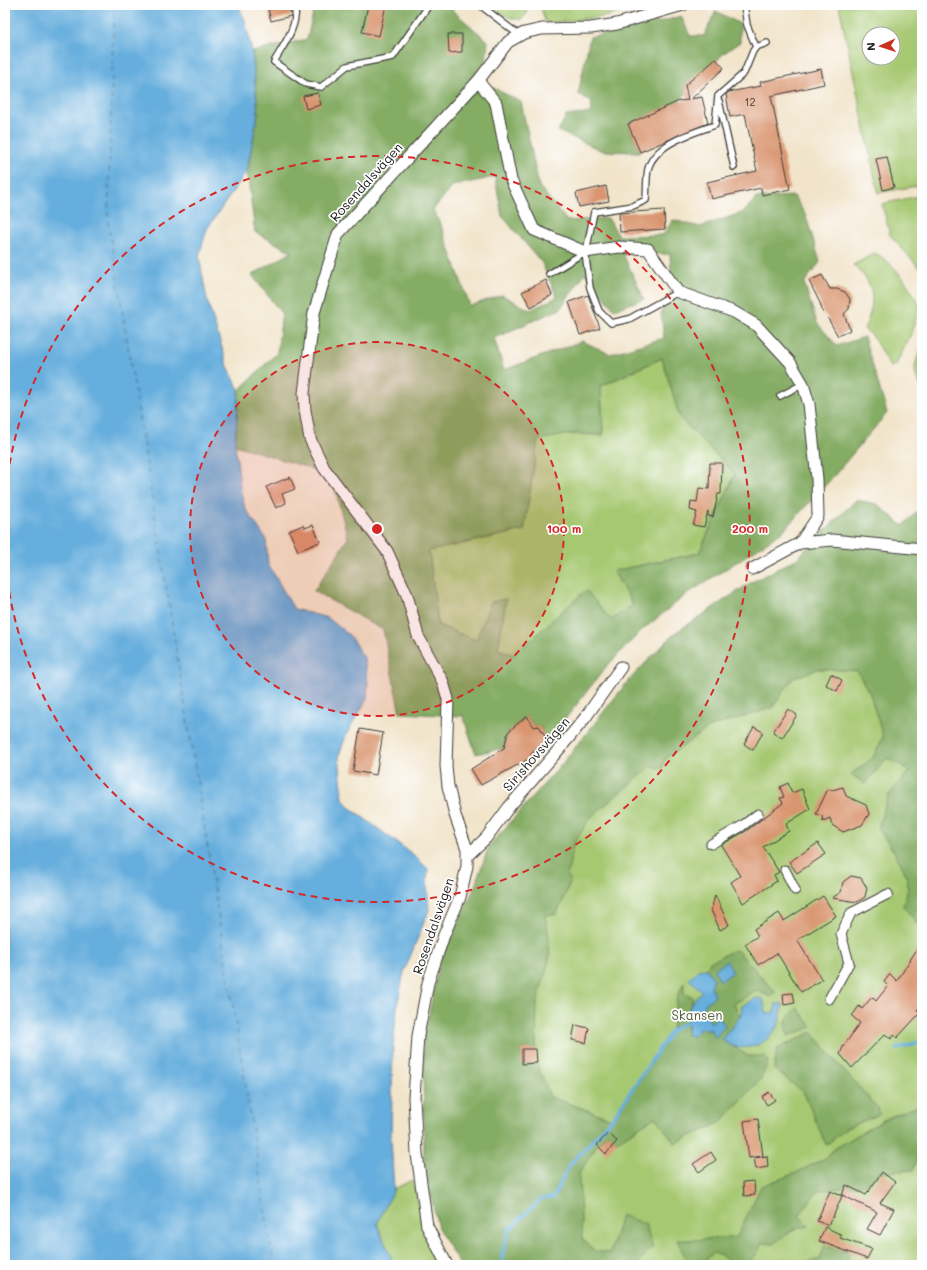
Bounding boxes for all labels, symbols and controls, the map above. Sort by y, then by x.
north arrow [861,26,901,66]
text: N [863,42,878,51]
house number: 12 [744,94,756,109]
street label: Rosendalsvägen [326,139,406,225]
text: 100 m [547,520,581,536]
text: 200 m [732,520,768,536]
centre of rings [370,522,384,536]
street label: Sirishovsvägen [499,713,573,795]
street label: Rosendalsvägen [408,875,457,976]
park label: Skansen [671,1006,723,1023]

